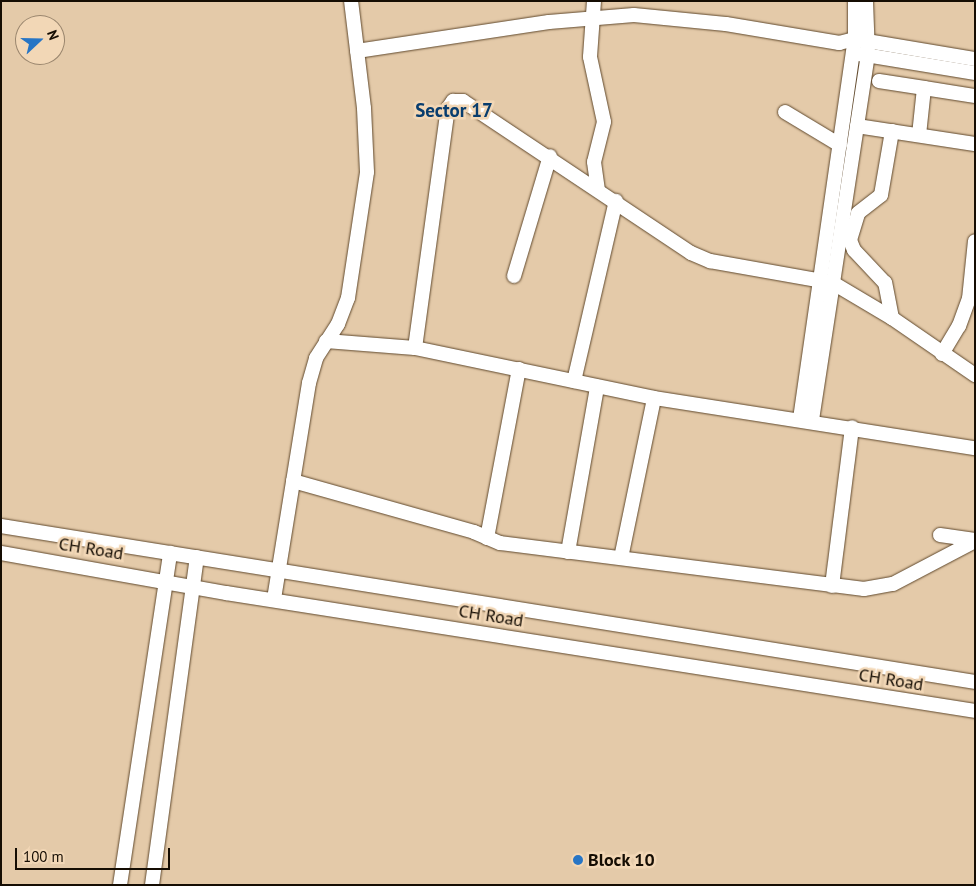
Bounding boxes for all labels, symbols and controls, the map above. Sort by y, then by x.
north arrow [15,15,65,65]
text: N [43,27,63,42]
district label: Sector 17 [415,100,493,122]
street label: CH Road [57,533,125,565]
street label: CH Road [457,600,525,632]
street label: CH Road [857,664,925,696]
scale bar [18,838,172,870]
text: 100 m [23,847,64,866]
place label: Block 10 [588,849,655,871]
marker: Block 10 [572,854,584,866]

